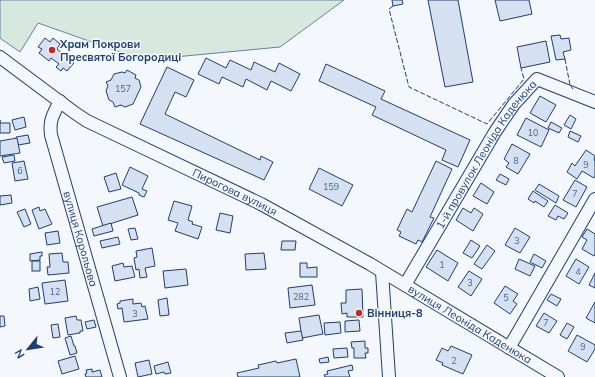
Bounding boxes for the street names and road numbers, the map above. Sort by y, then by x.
street label: 1-й провулок Леоніда Каденюка [433,77,540,231]
street label: Пирогова вулиця [190,165,280,219]
street label: вулиця Корольова [60,189,101,288]
street label: вулиця Леоніда Каденюка [406,282,534,367]

